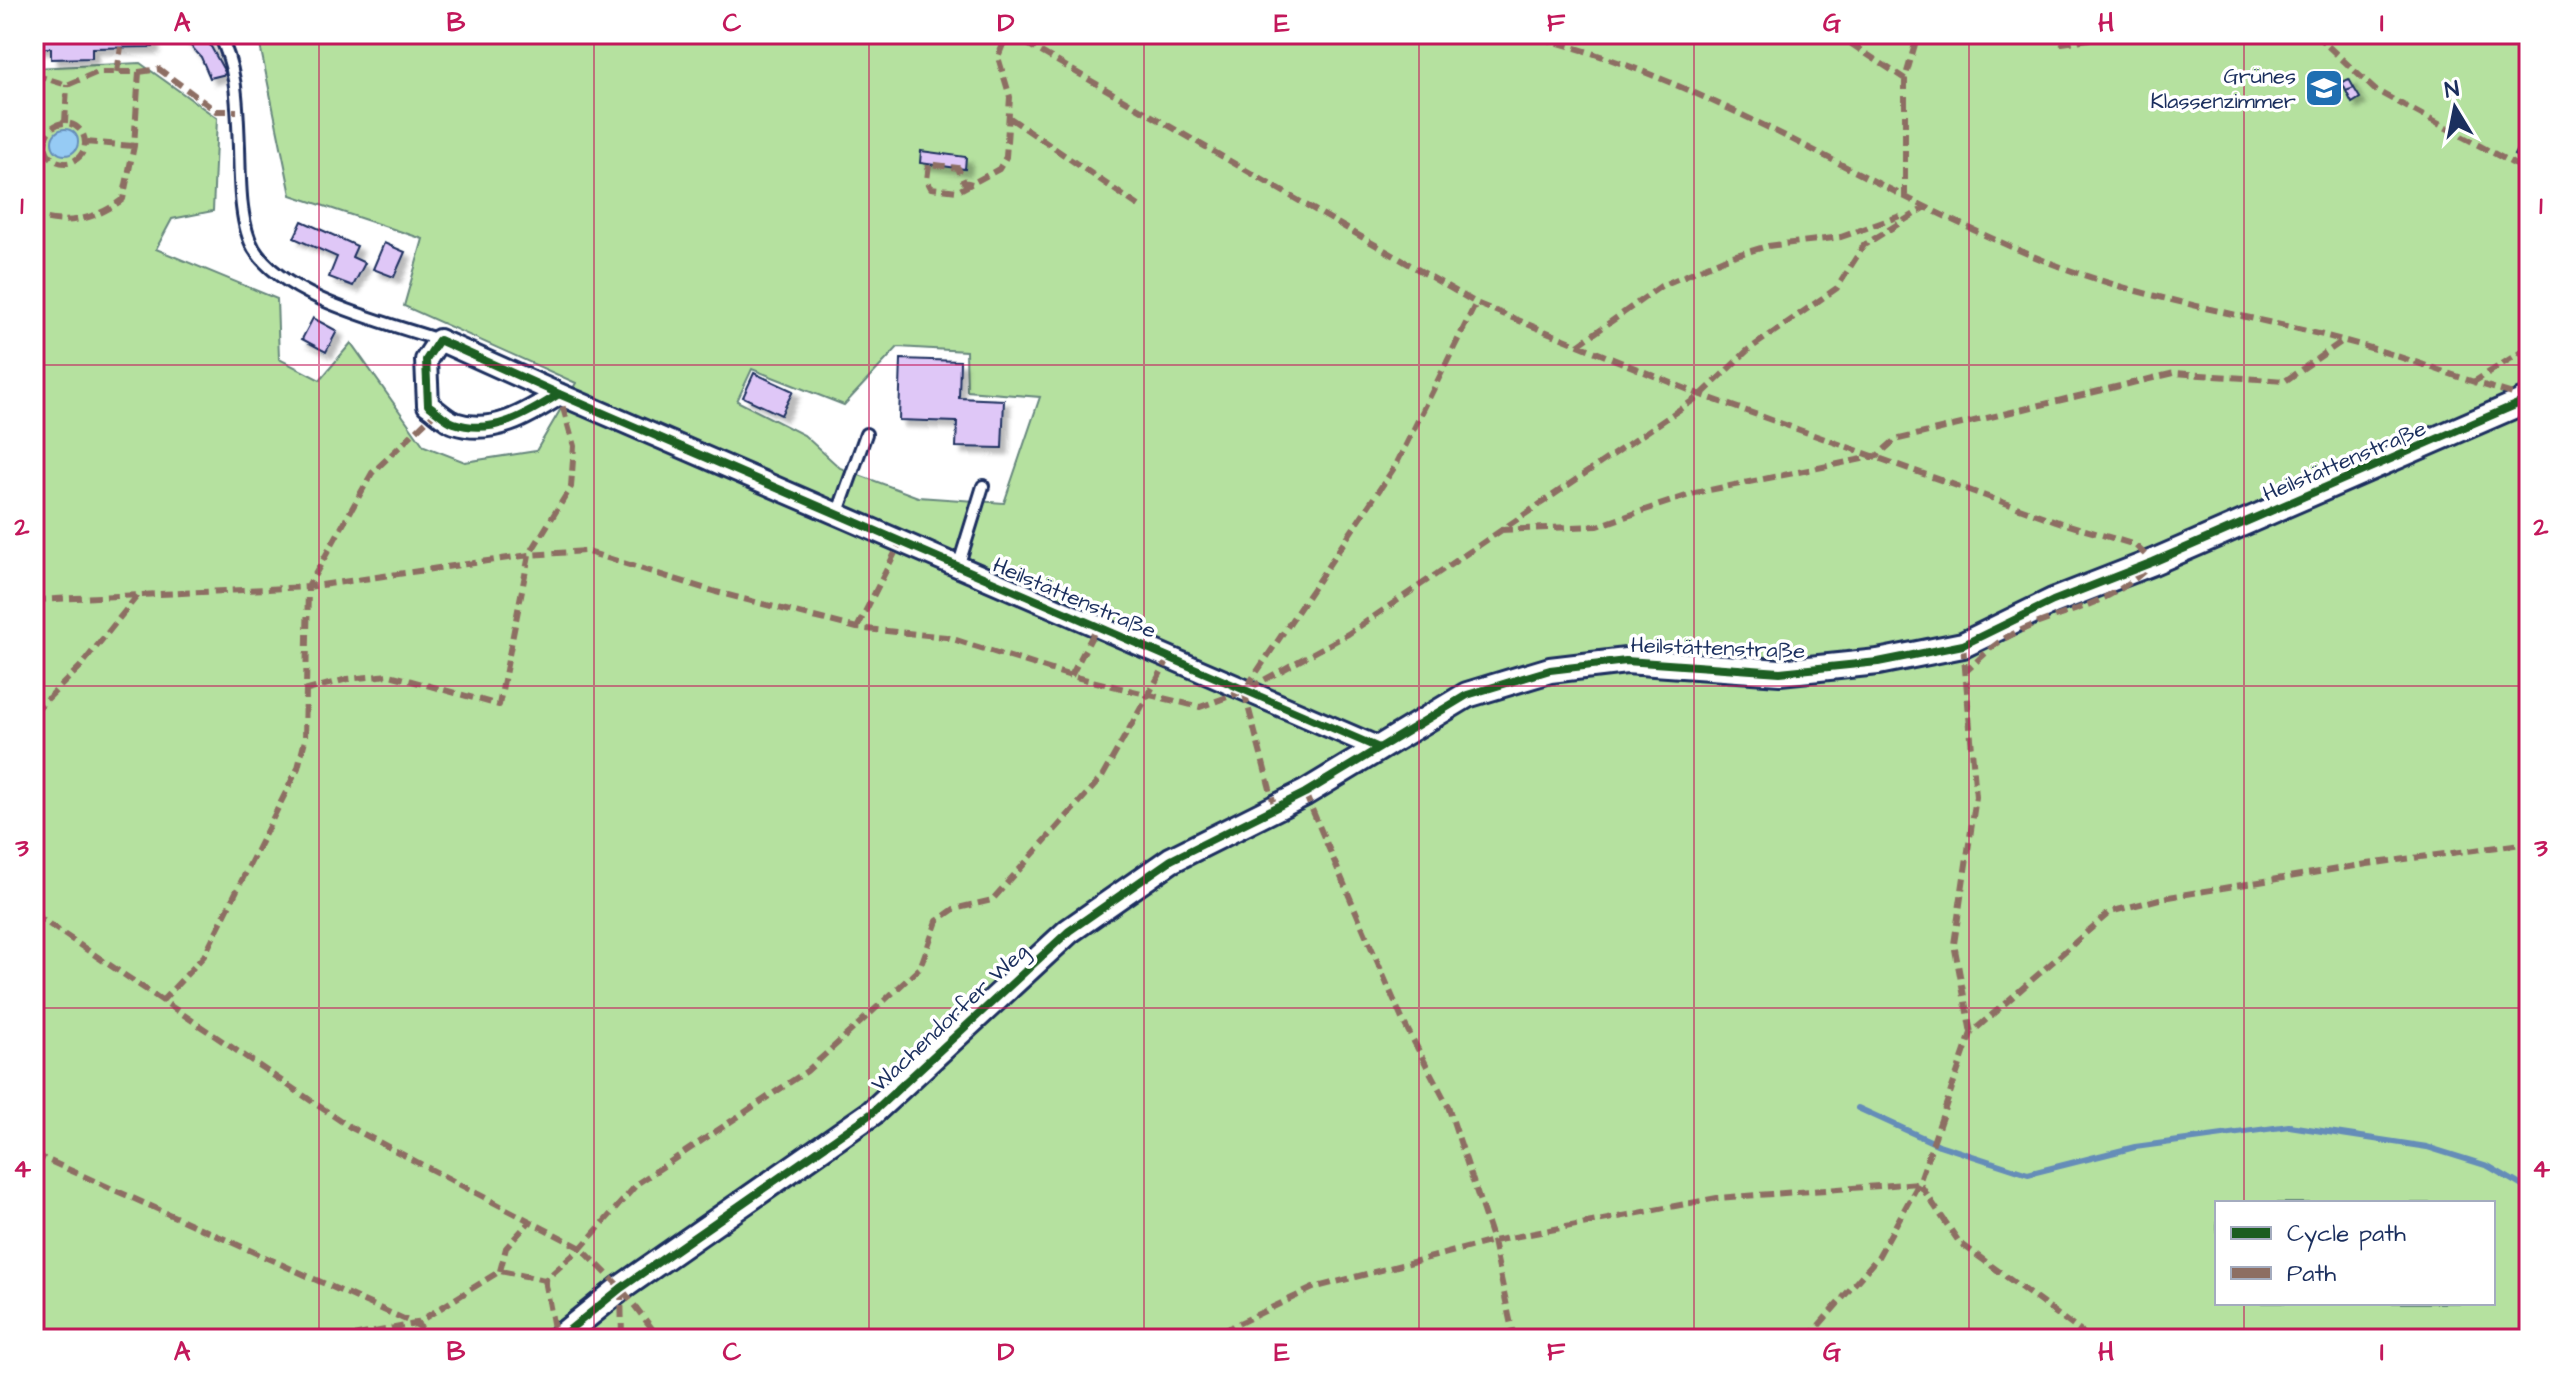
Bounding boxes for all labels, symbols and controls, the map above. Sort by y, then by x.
text: A [174,5,191,41]
text: B [447,5,466,41]
text: C [723,5,742,41]
text: D [998,5,1015,41]
text: E [1274,5,1290,41]
text: F [1547,5,1566,41]
text: G [1823,5,1841,41]
text: H [2098,5,2114,41]
text: I [2380,5,2384,41]
place label: Grünes Klassenzimmer [2151,61,2296,117]
school or university icon: Grünes Klassenzimmer [2303,67,2345,109]
north arrow [2415,68,2495,148]
text: N [2442,73,2461,106]
text: 1 [20,188,24,224]
text: 1 [2539,188,2543,224]
street label: Heilstättenstraße [2258,413,2431,510]
text: 2 [14,509,30,545]
text: 2 [2533,509,2549,545]
street label: Heilstättenstraße [988,550,1161,647]
street label: Heilstättenstraße [1630,630,1806,667]
text: 3 [14,830,29,866]
text: 3 [2533,830,2548,866]
street label: Wachendorfer Weg [864,937,1036,1100]
text: 4 [13,1151,31,1187]
text: 4 [2532,1151,2550,1187]
legend [2215,1201,2495,1305]
text: Cycle path [2287,1217,2406,1252]
text: Path [2287,1257,2336,1291]
text: A [174,1334,191,1370]
text: B [447,1334,466,1370]
text: C [723,1334,742,1370]
text: D [998,1334,1015,1370]
text: E [1274,1334,1290,1370]
text: F [1547,1334,1566,1370]
text: G [1823,1334,1841,1370]
text: H [2098,1334,2114,1370]
text: I [2380,1334,2384,1370]

